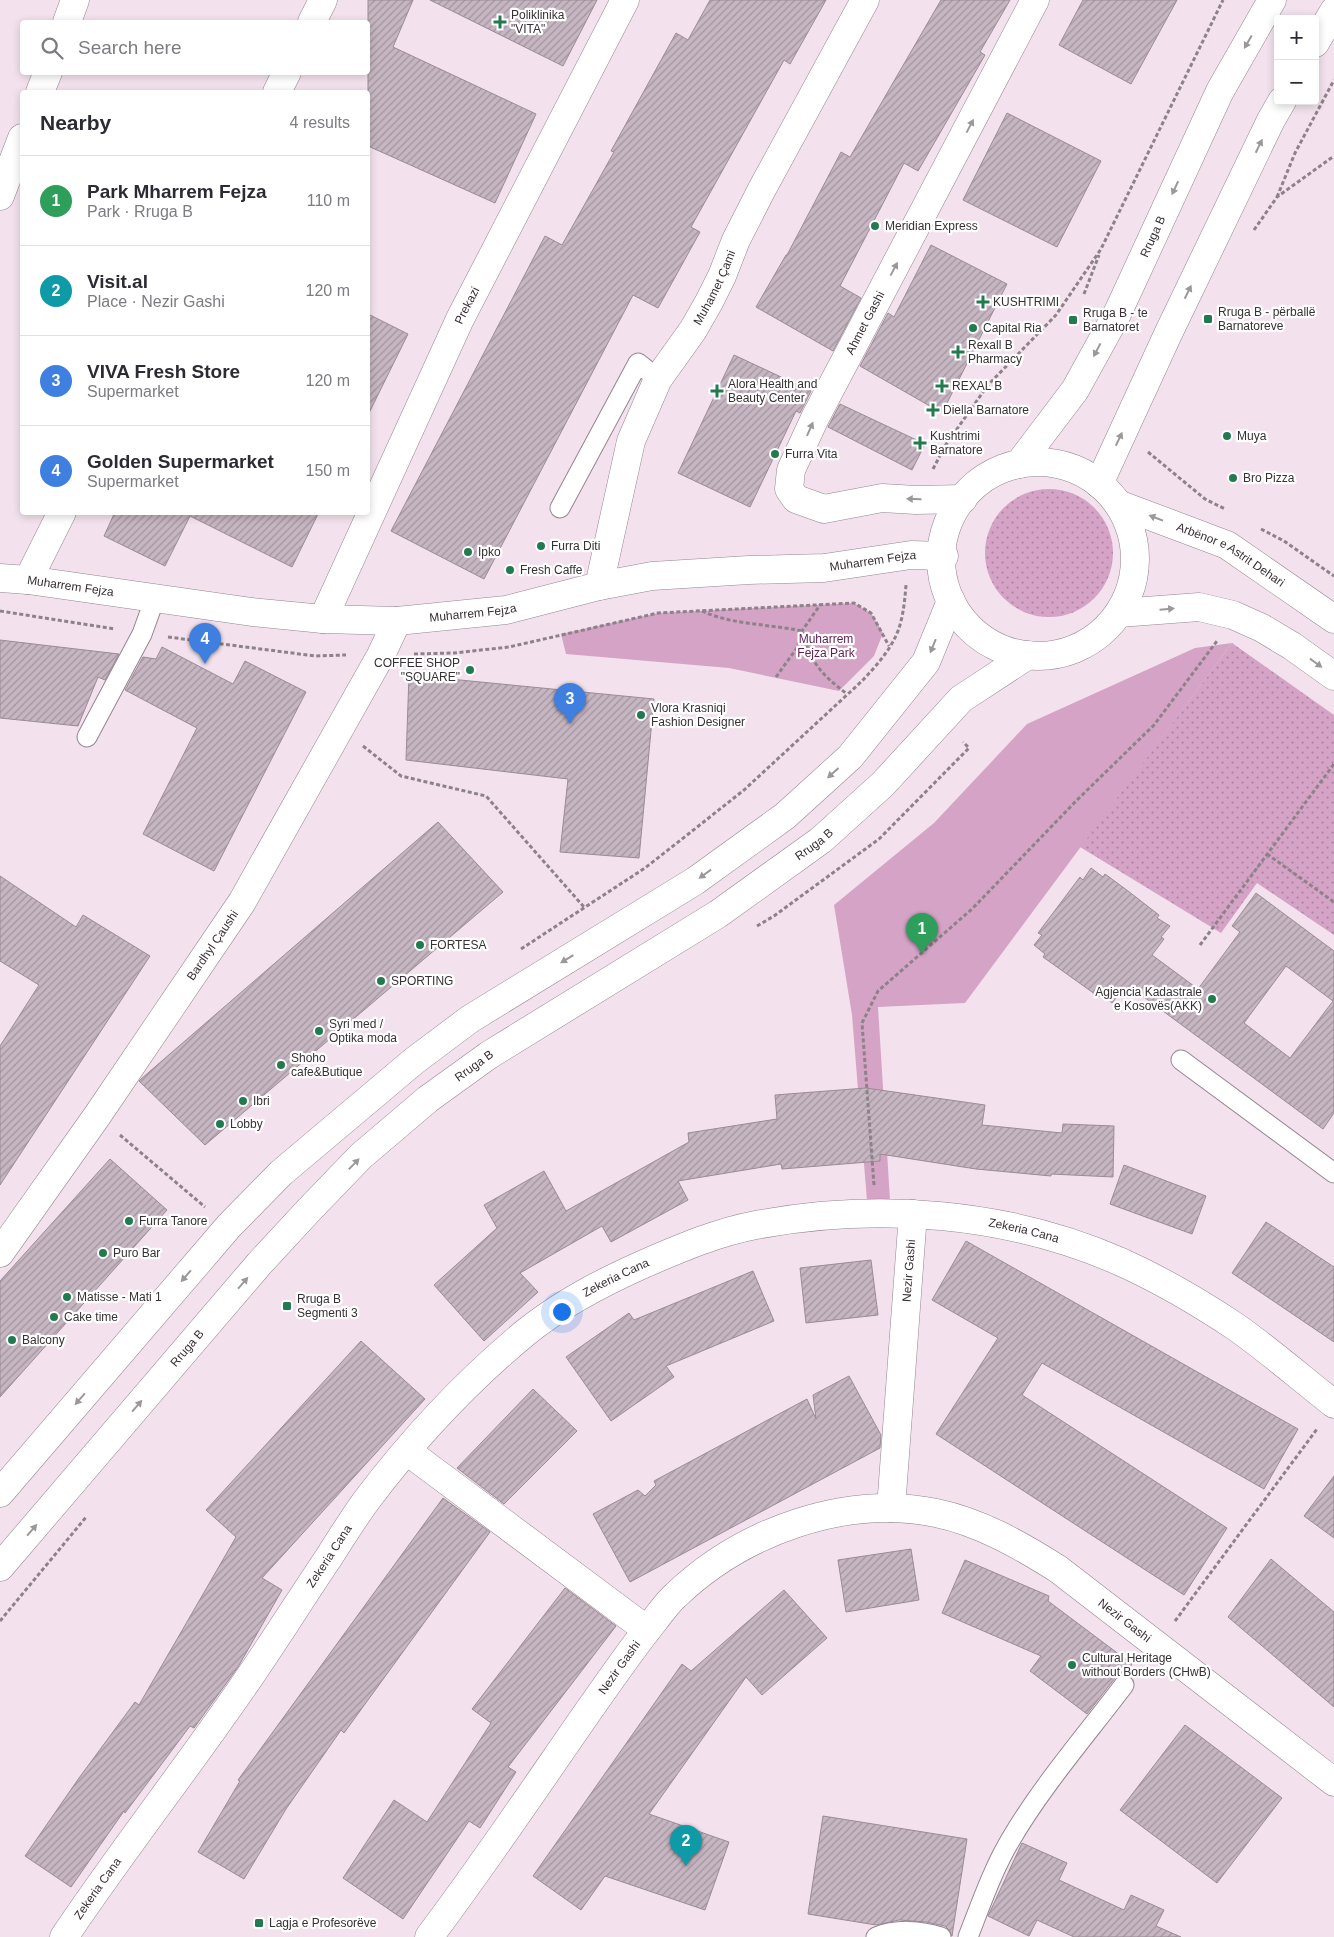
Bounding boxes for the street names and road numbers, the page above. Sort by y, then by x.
street label: Rruga B [1137,214,1168,259]
street label: Muhamet Çami [690,248,738,327]
street label: Prekazi [452,284,482,326]
street label: Ahmet Gashi [843,289,887,357]
street label: Arbënor e Astrit Dehari [1175,520,1287,590]
street label: Muharrem Fejza [829,548,917,574]
street label: Muharrem Fejza [26,573,115,599]
street label: Muharrem Fejza [429,601,518,625]
street label: Rruga B [792,825,836,863]
street label: Bardhyl Çaushi [184,908,241,983]
street label: Rruga B [452,1047,496,1084]
street label: Zekeria Cana [987,1215,1061,1246]
street label: Nezir Gashi [899,1239,918,1302]
street label: Zekeria Cana [580,1255,651,1300]
street label: Rruga B [167,1327,207,1369]
street label: Zekeria Cana [304,1522,355,1590]
street label: Nezir Gashi [1096,1596,1154,1645]
street label: Nezir Gashi [595,1638,643,1697]
street label: Zekeria Cana [71,1855,124,1922]

